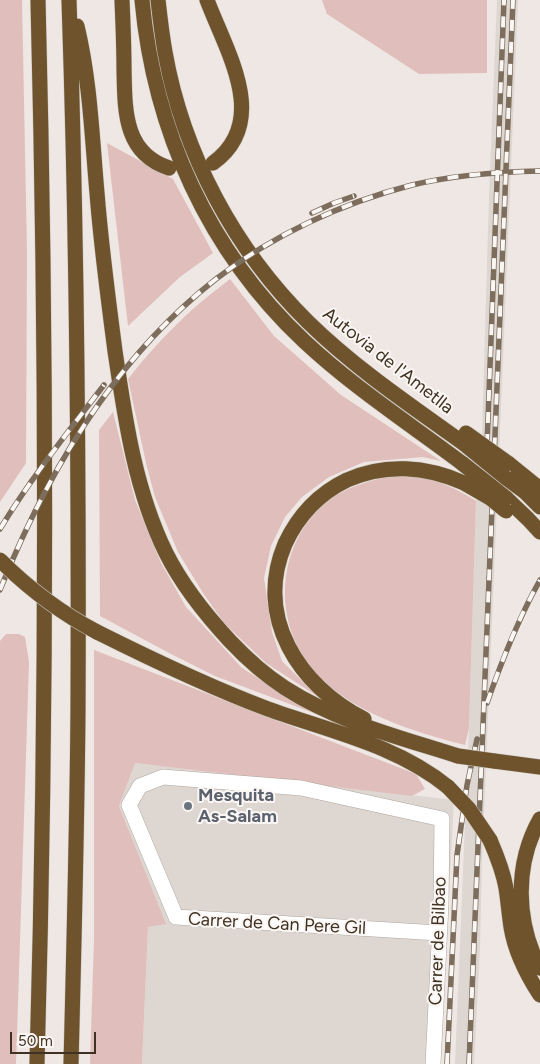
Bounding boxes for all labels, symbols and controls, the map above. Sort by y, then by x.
street label: Autovia de l'Ametlla [318,303,458,419]
place label: Mesquita As-Salam [198,785,277,828]
marker: Mesquita As-Salam [182,800,194,812]
street label: Carrer de Bilbao [425,876,451,1006]
street label: Carrer de Can Pere Gil [187,909,367,939]
scale bar [12,1022,99,1054]
text: 50 m [18,1032,53,1050]

